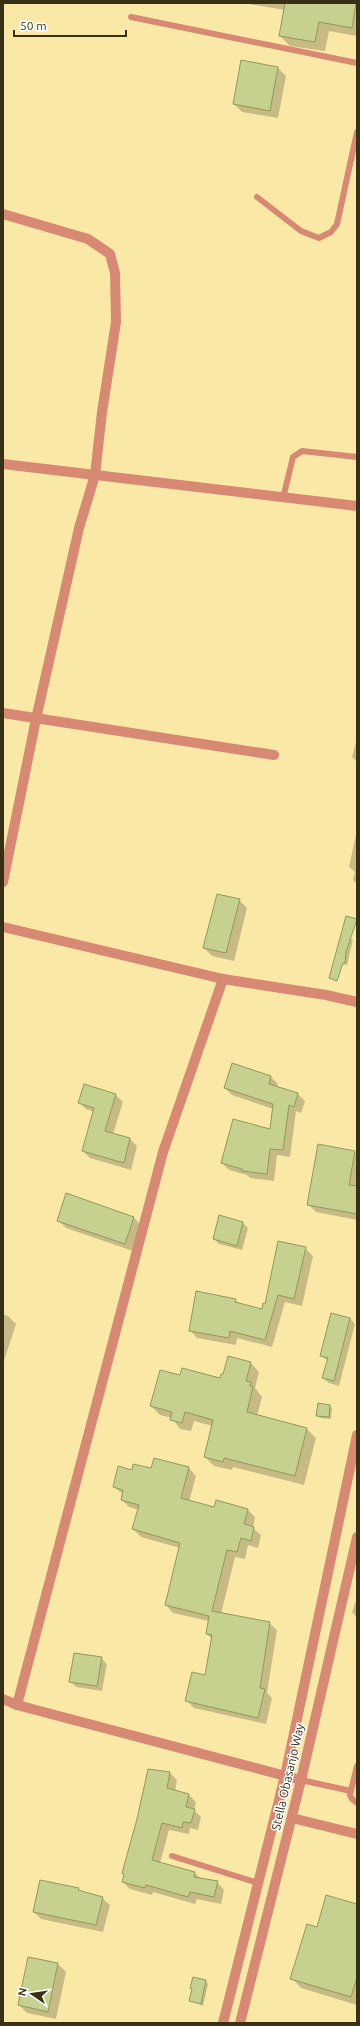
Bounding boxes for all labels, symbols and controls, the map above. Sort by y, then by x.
scale bar [14,12,126,38]
text: 50 m [20,19,47,32]
street label: Stella Obasanjo Way [269,1722,306,1831]
north arrow [12,1974,52,2014]
text: N [15,1986,29,1997]

